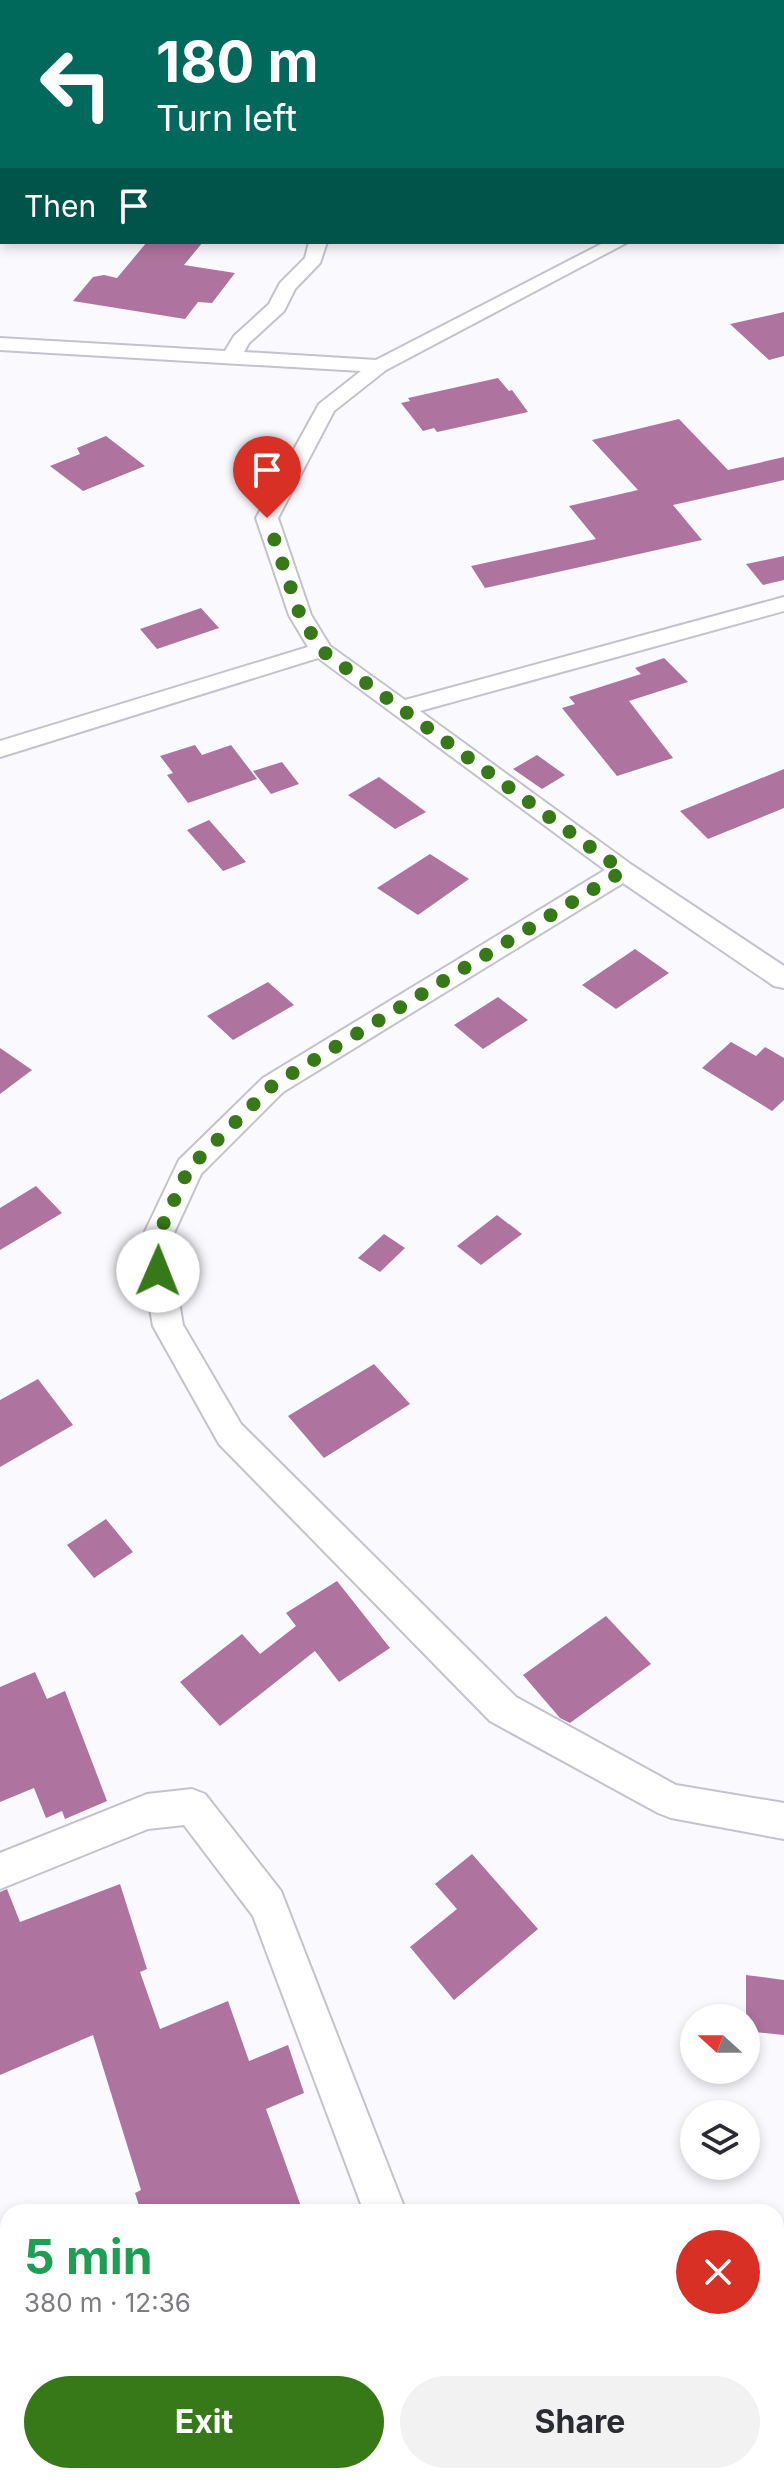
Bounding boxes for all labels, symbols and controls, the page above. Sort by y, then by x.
text: 180 m [156,28,319,96]
icon: left [24,32,128,136]
text: Turn left [156,96,297,140]
icon: arrive [112,184,156,228]
text: Then [24,188,96,224]
pin [233,436,301,518]
icon: arrive [245,448,289,492]
position arrow [116,1229,200,1313]
north arrow [680,2004,760,2084]
map controls [680,2004,760,2180]
button: layers [680,2100,760,2180]
text: 5 min [24,2227,153,2286]
button: close [676,2230,760,2314]
text: 380 m · 12:36 [24,2287,191,2318]
button: Exit [24,2376,384,2468]
button: Share [400,2376,760,2468]

